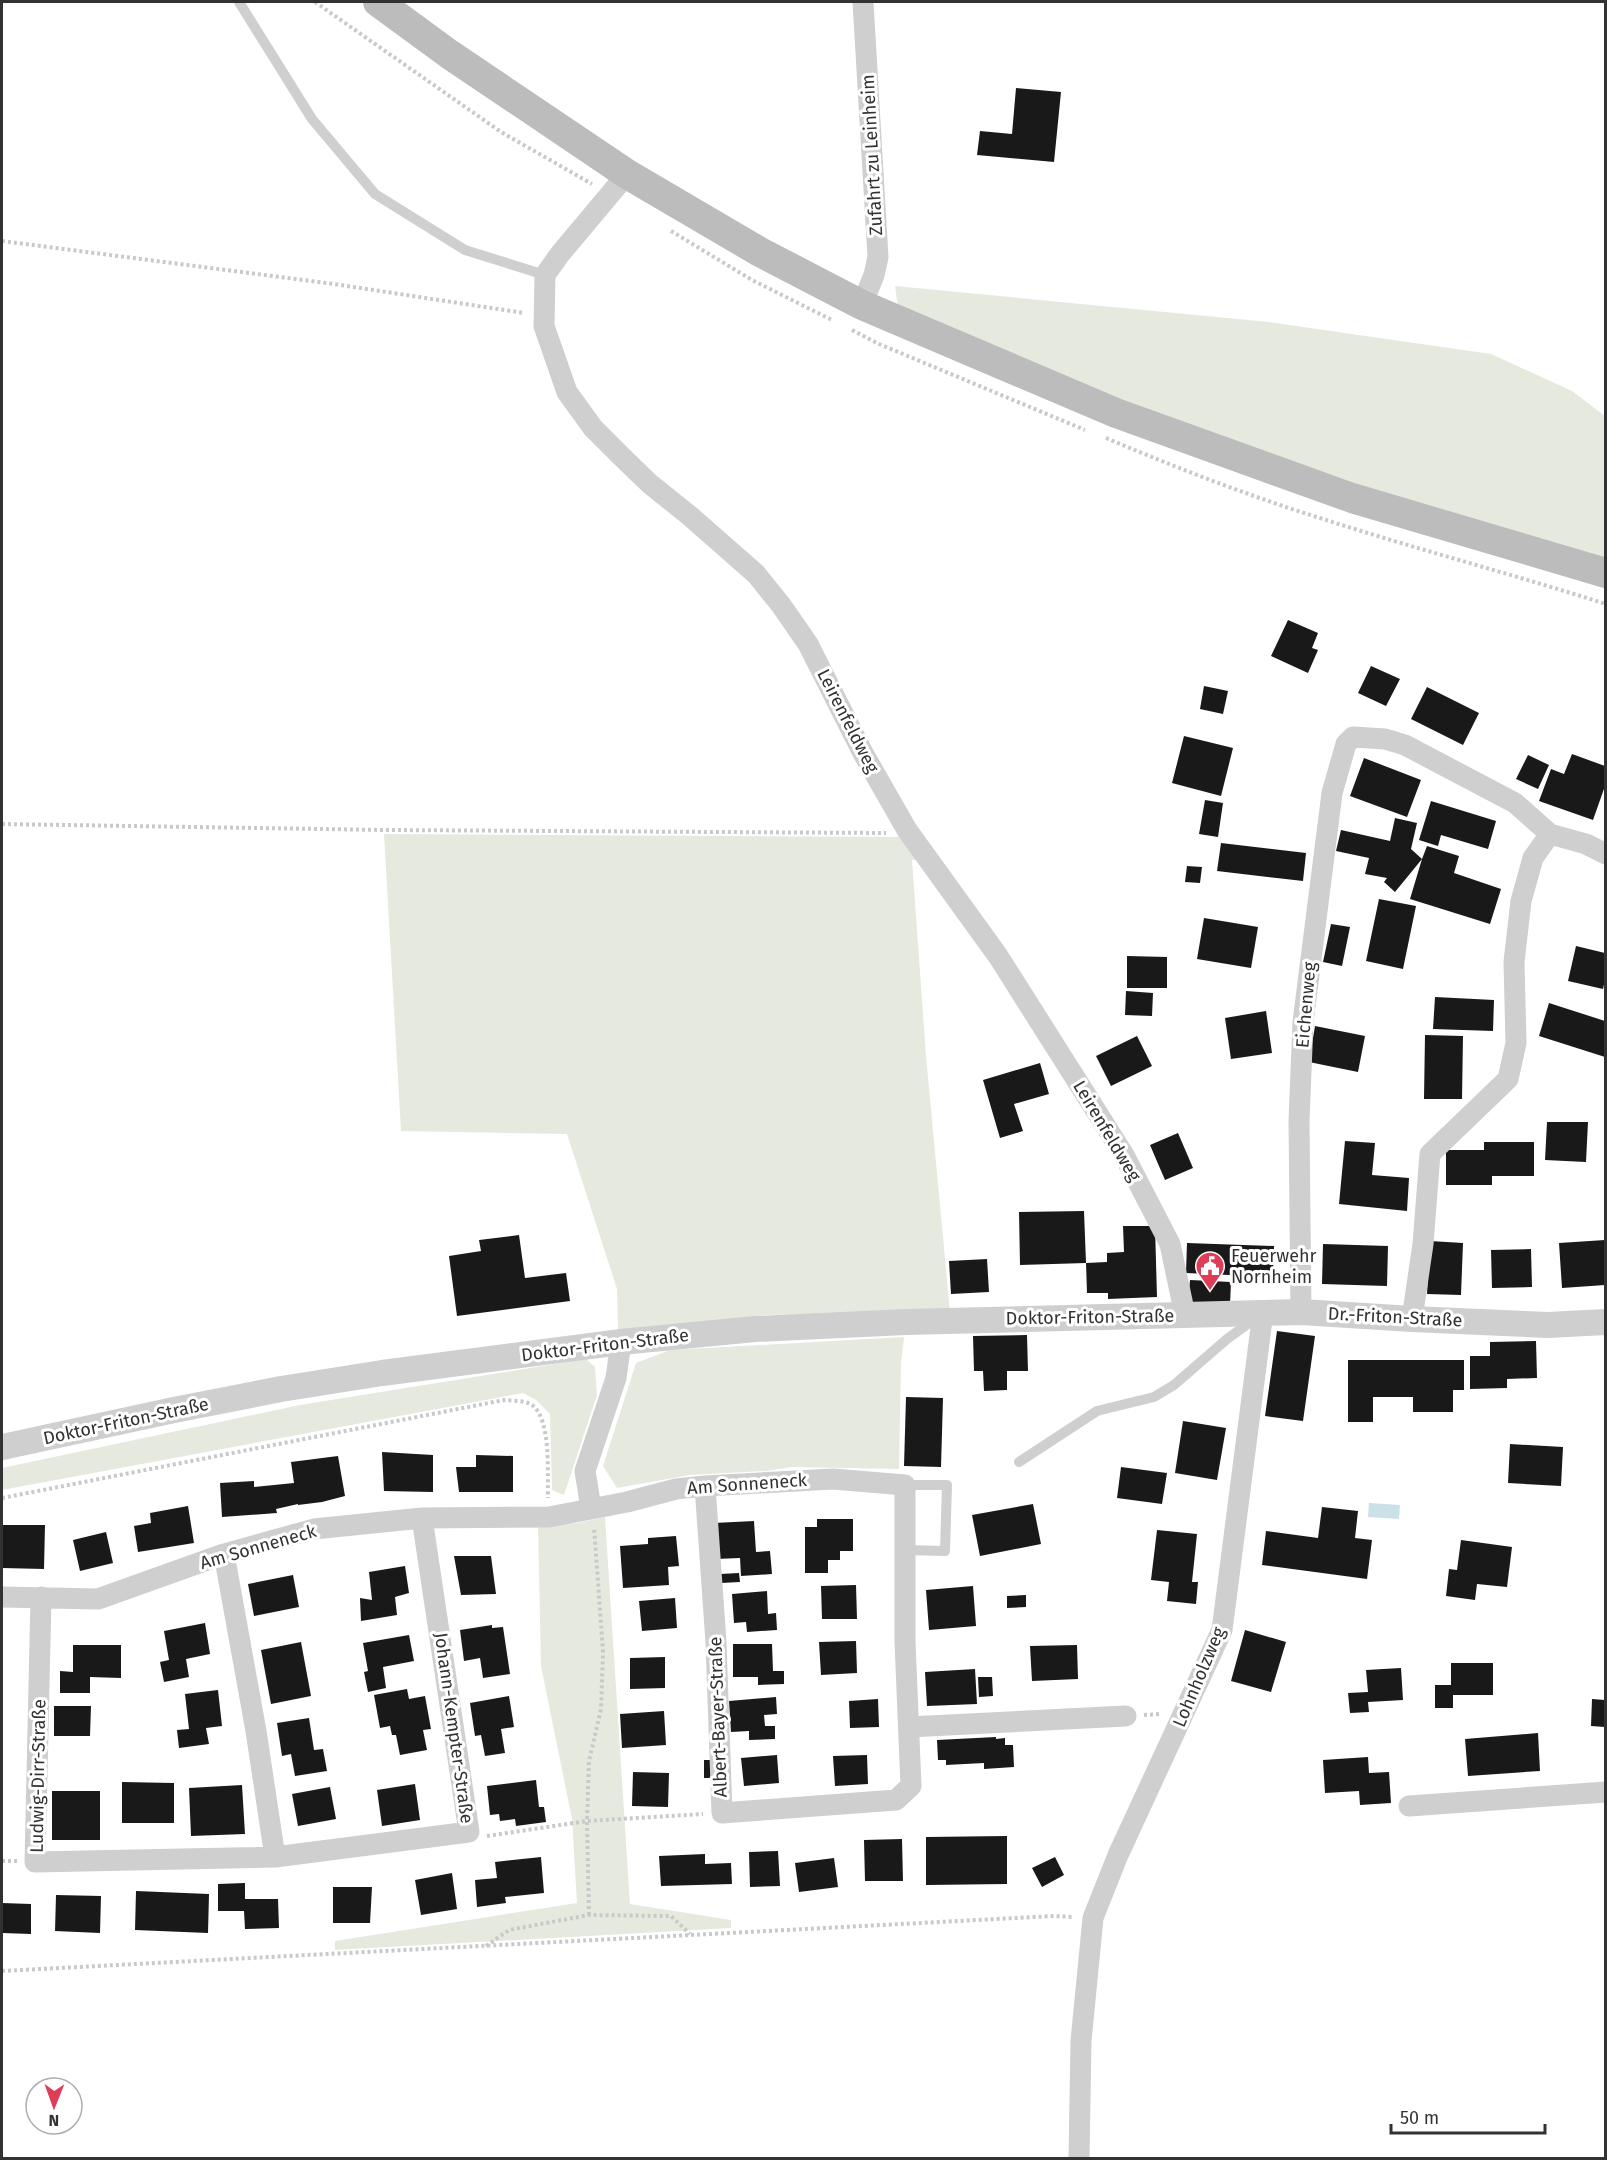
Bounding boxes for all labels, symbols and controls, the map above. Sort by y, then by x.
street label: Zufahrt zu Leinheim [857,74,887,236]
street label: Leirenfeldweg [812,665,884,777]
street label: Eichenweg [1291,960,1321,1049]
street label: Leirenfeldweg [1068,1077,1146,1186]
place label: Feuerwehr Nornheim [1231,1245,1317,1288]
public building icon: Feuerwehr Nornheim [1194,1250,1226,1292]
street label: Dr.-Friton-Straße [1327,1302,1463,1332]
street label: Doktor-Friton-Straße [1006,1305,1174,1329]
street label: Doktor-Friton-Straße [520,1324,690,1366]
street label: Doktor-Friton-Straße [41,1393,211,1449]
street label: Am Sonneneck [686,1469,808,1499]
street label: Am Sonneneck [197,1520,319,1574]
street label: Lohnholzweg [1168,1623,1230,1730]
street label: Johann-Kempter-Straße [430,1631,478,1825]
street label: Albert-Bayer-Straße [704,1636,732,1798]
street label: Ludwig-Dirr-Straße [26,1699,50,1853]
north arrow [24,2076,84,2136]
scale bar [1391,2097,1546,2135]
text: 50 m [1400,2107,1439,2129]
text: N [48,2111,59,2130]

